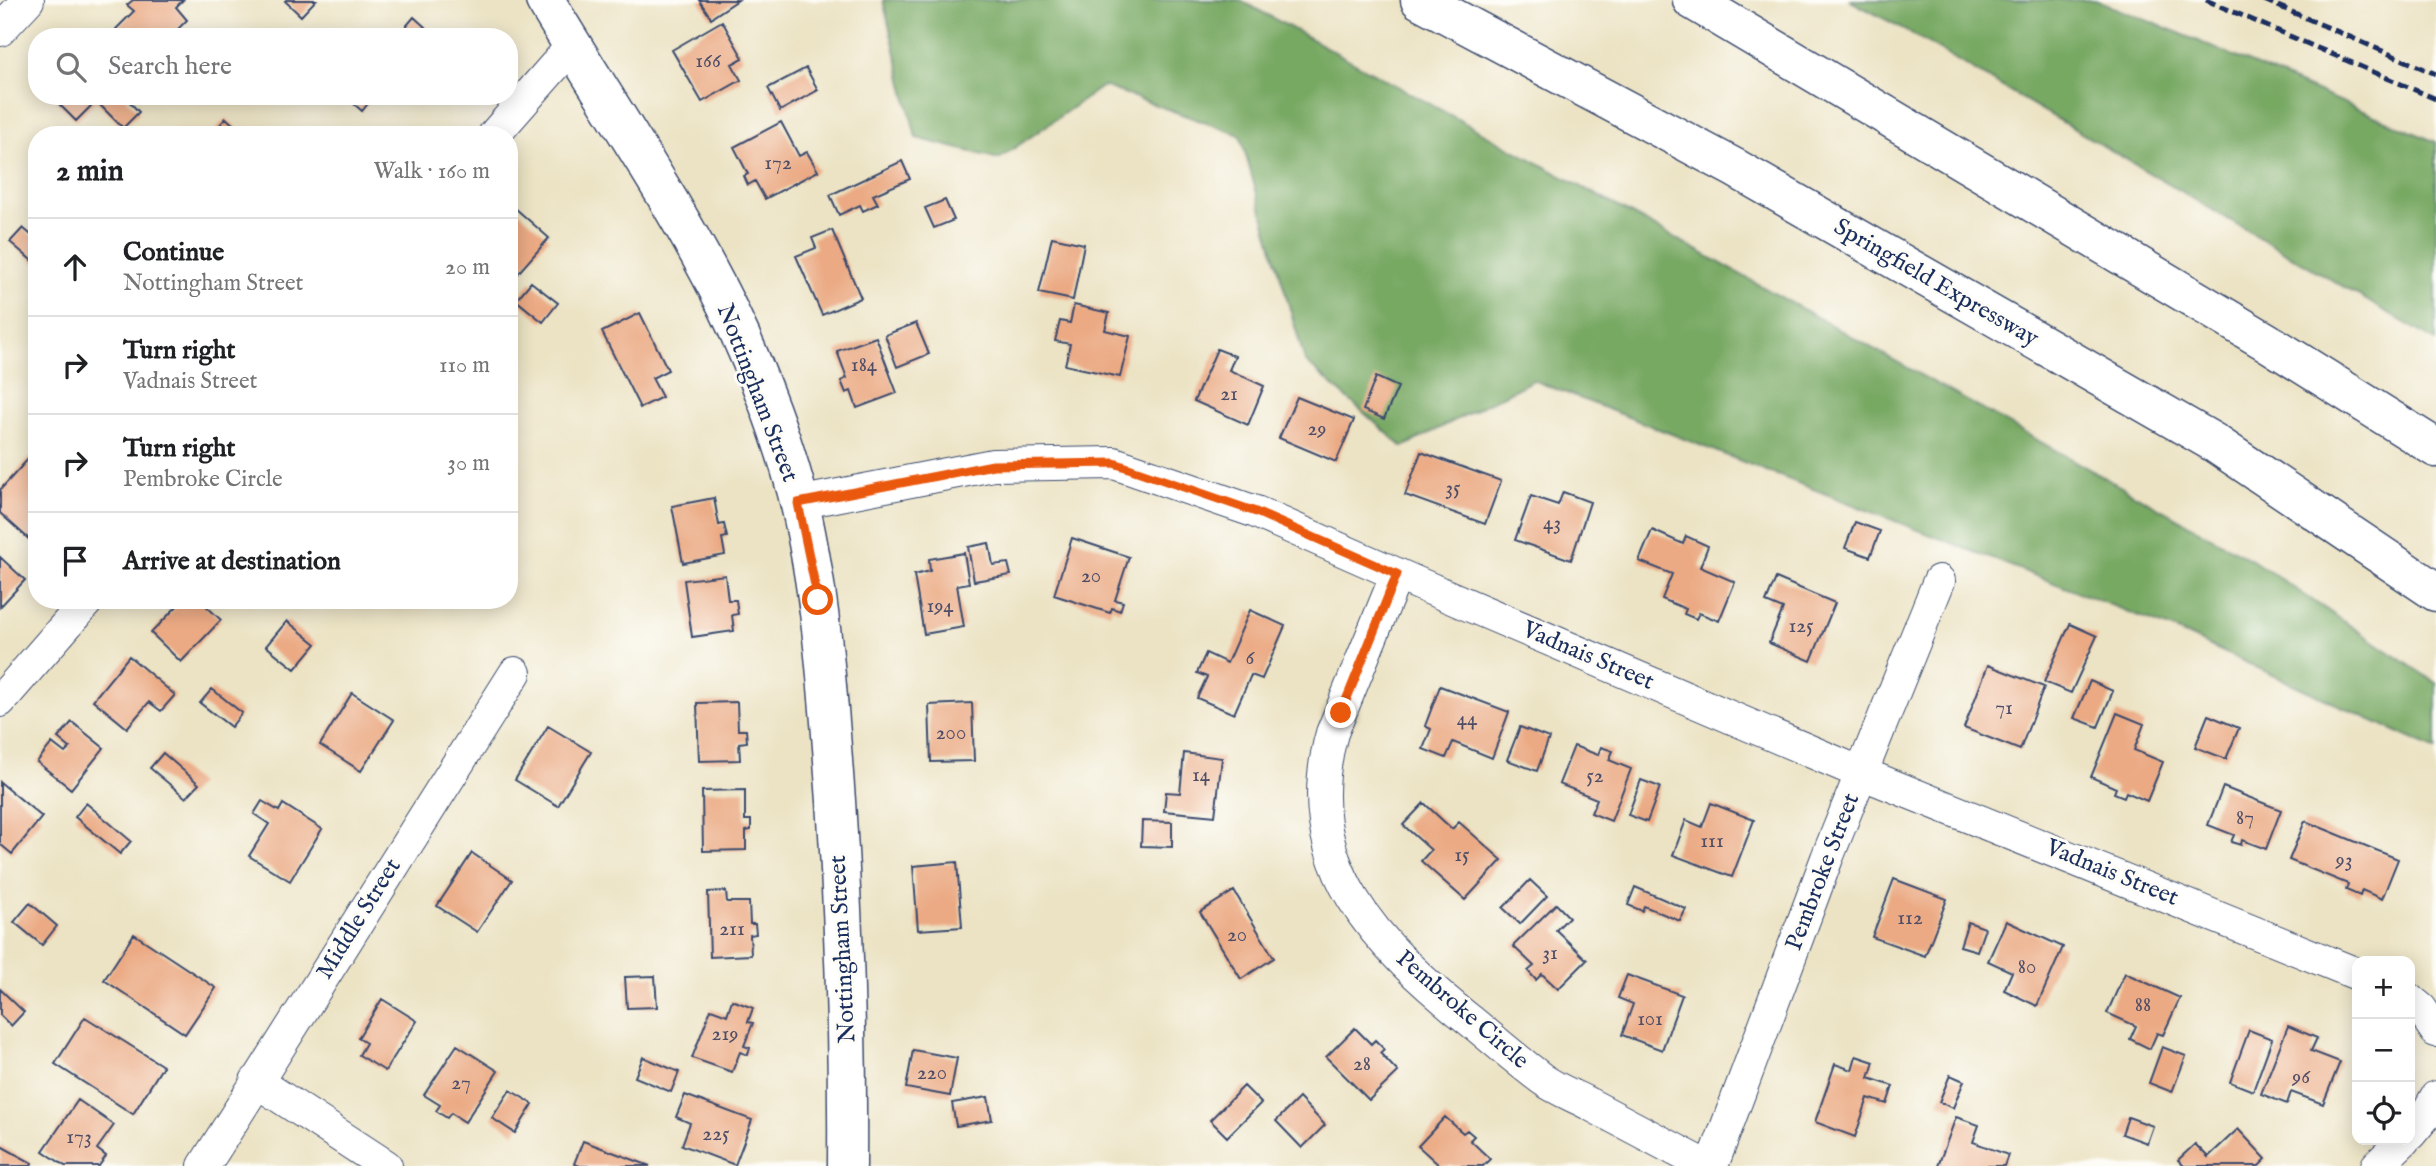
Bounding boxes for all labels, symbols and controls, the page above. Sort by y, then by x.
search box [28,28,518,105]
icon: search [52,48,90,86]
house number: 166 [695,48,722,75]
text: Search here [108,50,232,83]
house number: 172 [764,150,792,177]
text: 2 min [56,153,124,191]
text: Walk · 160 m [373,157,490,186]
street label: Springfield Expressway [1828,212,2044,354]
text: Continue [123,236,224,269]
icon: ahead [56,248,94,286]
text: 20 m [445,253,490,282]
text: Nottingham Street [123,269,303,298]
street label: Nottingham Street [709,300,805,486]
text: Turn right [123,334,236,367]
icon: right [56,346,94,384]
text: 110 m [439,351,490,380]
house number: 184 [851,352,878,379]
text: Vadnais Street [123,367,257,396]
house number: 21 [1220,381,1238,408]
house number: 29 [1307,416,1327,443]
text: Turn right [123,432,236,465]
icon: right [56,444,94,482]
text: 30 m [447,449,490,478]
text: Pembroke Circle [123,465,283,494]
house number: 35 [1445,475,1461,502]
house number: 43 [1543,510,1561,537]
icon: arrive [56,542,94,580]
text: Arrive at destination [123,545,341,578]
house number: 20 [1081,563,1101,590]
route start [802,584,833,615]
house number: 194 [926,593,954,620]
house number: 125 [1788,613,1814,640]
street label: Vadnais Street [1516,614,1659,698]
house number: 6 [1246,645,1256,672]
house number: 71 [1995,695,2013,722]
route end [1325,697,1356,728]
house number: 44 [1457,706,1478,733]
house number: 200 [936,720,966,747]
house number: 14 [1192,762,1211,789]
house number: 52 [1586,763,1604,790]
street label: Pembroke Street [1779,789,1867,955]
house number: 87 [2236,805,2254,832]
house number: 111 [1700,828,1724,855]
street label: Vadnais Street [2040,832,2183,914]
house number: 15 [1454,842,1470,869]
house number: 93 [2334,847,2353,874]
street label: Middle Street [310,853,408,985]
street label: Nottingham Street [823,854,863,1044]
house number: 112 [1897,905,1923,932]
house number: 211 [719,916,745,943]
house number: 20 [1227,922,1247,949]
house number: 31 [1542,940,1558,967]
street label: Pembroke Circle [1389,944,1535,1076]
house number: 80 [2018,954,2036,981]
map controls [2352,956,2415,1145]
button: + [2352,956,2415,1019]
house number: 88 [2135,992,2151,1019]
house number: 101 [1637,1006,1663,1033]
button: − [2352,1019,2415,1082]
house number: 219 [712,1021,738,1048]
house number: 28 [1353,1051,1371,1078]
house number: 220 [917,1060,947,1087]
house number: 96 [2291,1064,2311,1091]
house number: 27 [451,1070,471,1097]
button: locate [2352,1082,2415,1145]
house number: 225 [702,1121,730,1148]
house number: 173 [66,1124,92,1151]

